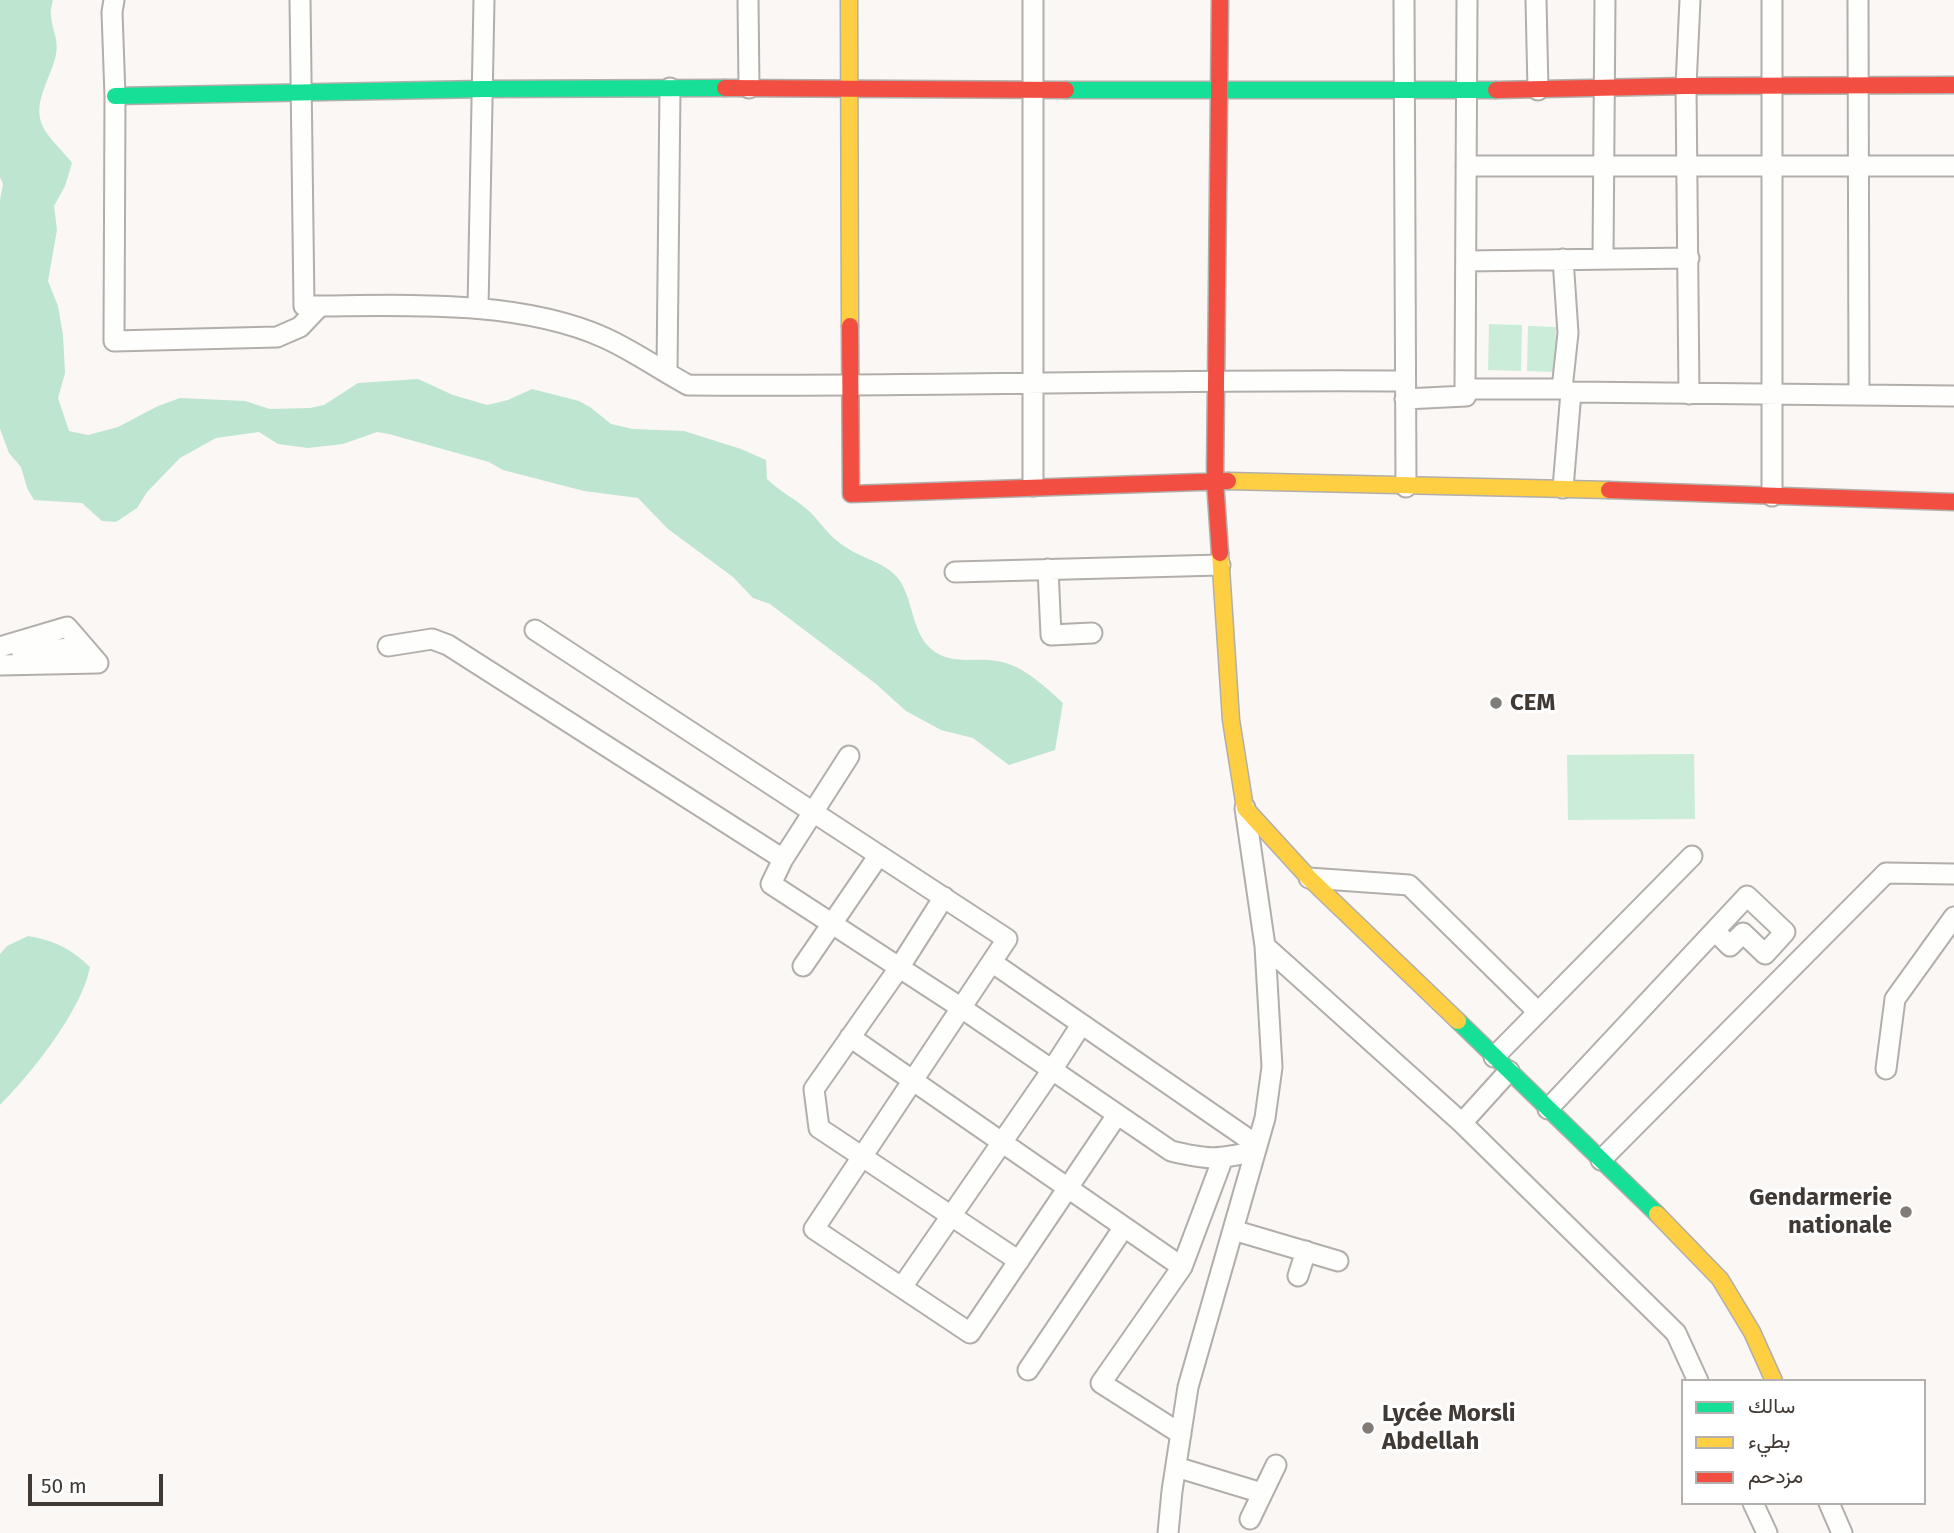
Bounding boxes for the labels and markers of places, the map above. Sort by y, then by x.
place label: CEM [1510,689,1555,717]
marker: CEM [1488,695,1504,711]
place label: Gendarmerie nationale [1749,1184,1892,1240]
marker: Gendarmerie nationale [1898,1204,1914,1220]
place label: Lycée Morsli Abdellah [1382,1400,1516,1456]
marker: Lycée Morsli Abdellah [1360,1420,1376,1436]

